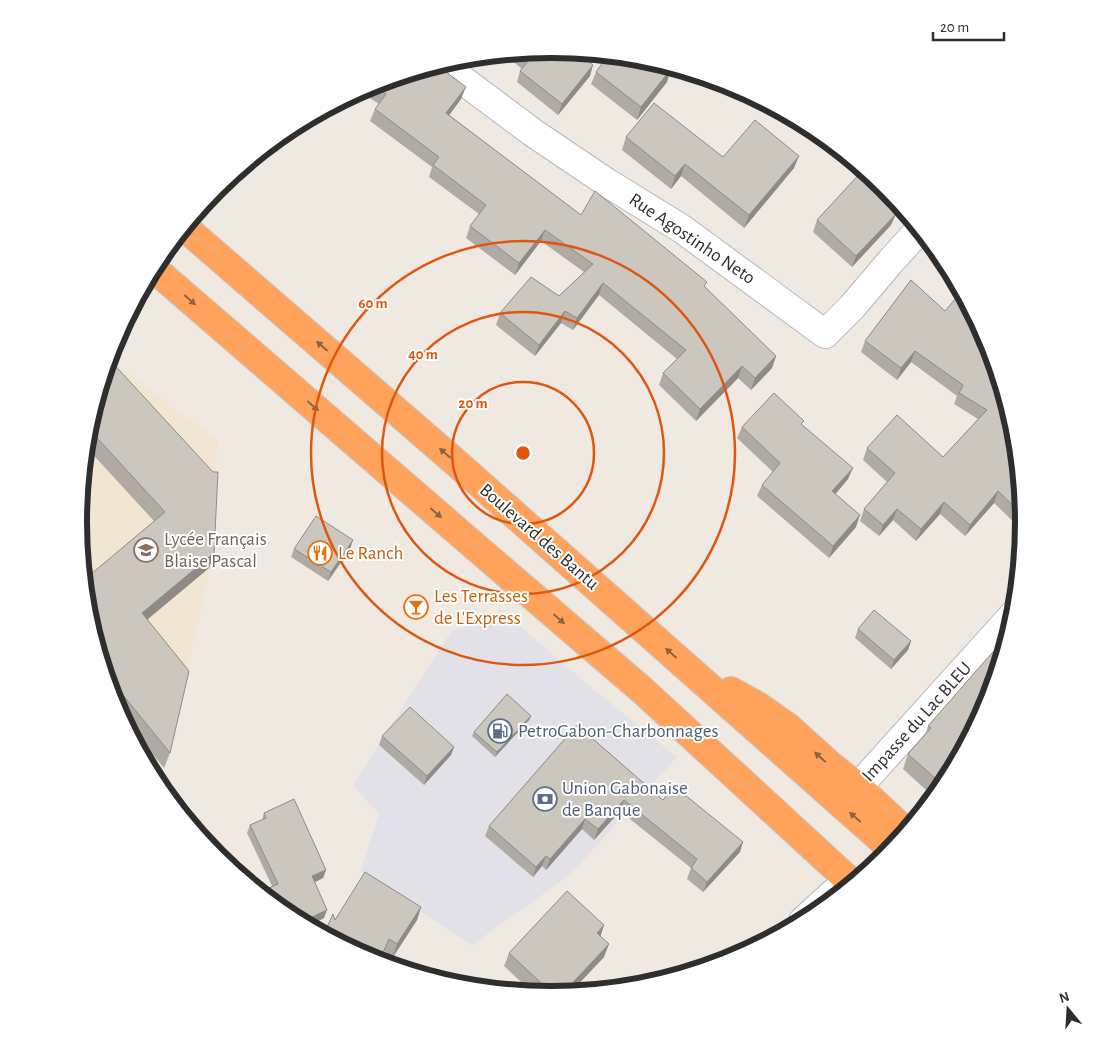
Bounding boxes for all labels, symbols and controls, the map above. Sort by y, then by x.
scale bar [933,10,1004,42]
text: 20 m [940,20,969,35]
street label: Rue Agostinho Neto [625,190,759,288]
one-way arrow [184,294,196,305]
text: 60 m [358,296,388,311]
one-way arrow [316,341,329,352]
text: 40 m [408,347,438,362]
text: 20 m [458,396,488,411]
one-way arrow [306,401,319,412]
centre of rings [514,444,532,462]
one-way arrow [439,447,451,459]
street label: Boulevard des Bantu [476,480,602,594]
one-way arrow [429,507,441,519]
place label: Lycée Français Blaise Pascal [164,530,267,571]
school or university icon: Lycée Français Blaise Pascal [133,537,159,563]
restaurant icon: Le Ranch [307,540,333,566]
place label: Le Ranch [338,544,403,563]
place label: Les Terrasses de L'Express [434,587,528,628]
bar icon: Les Terrasses de L'Express [403,594,429,620]
one-way arrow [552,613,565,624]
one-way arrow [665,648,678,659]
street label: Impasse du Lac BLEU [859,659,975,785]
fuel station icon: PetroGabon-Charbonnages [487,718,513,744]
place label: PetroGabon-Charbonnages [518,722,719,741]
one-way arrow [815,751,827,763]
place label: Union Gabonaise de Banque [562,779,688,820]
bank icon: Union Gabonaise de Banque [532,786,558,812]
one-way arrow [850,811,862,823]
north arrow [1043,984,1093,1034]
text: N [1057,989,1071,1006]

